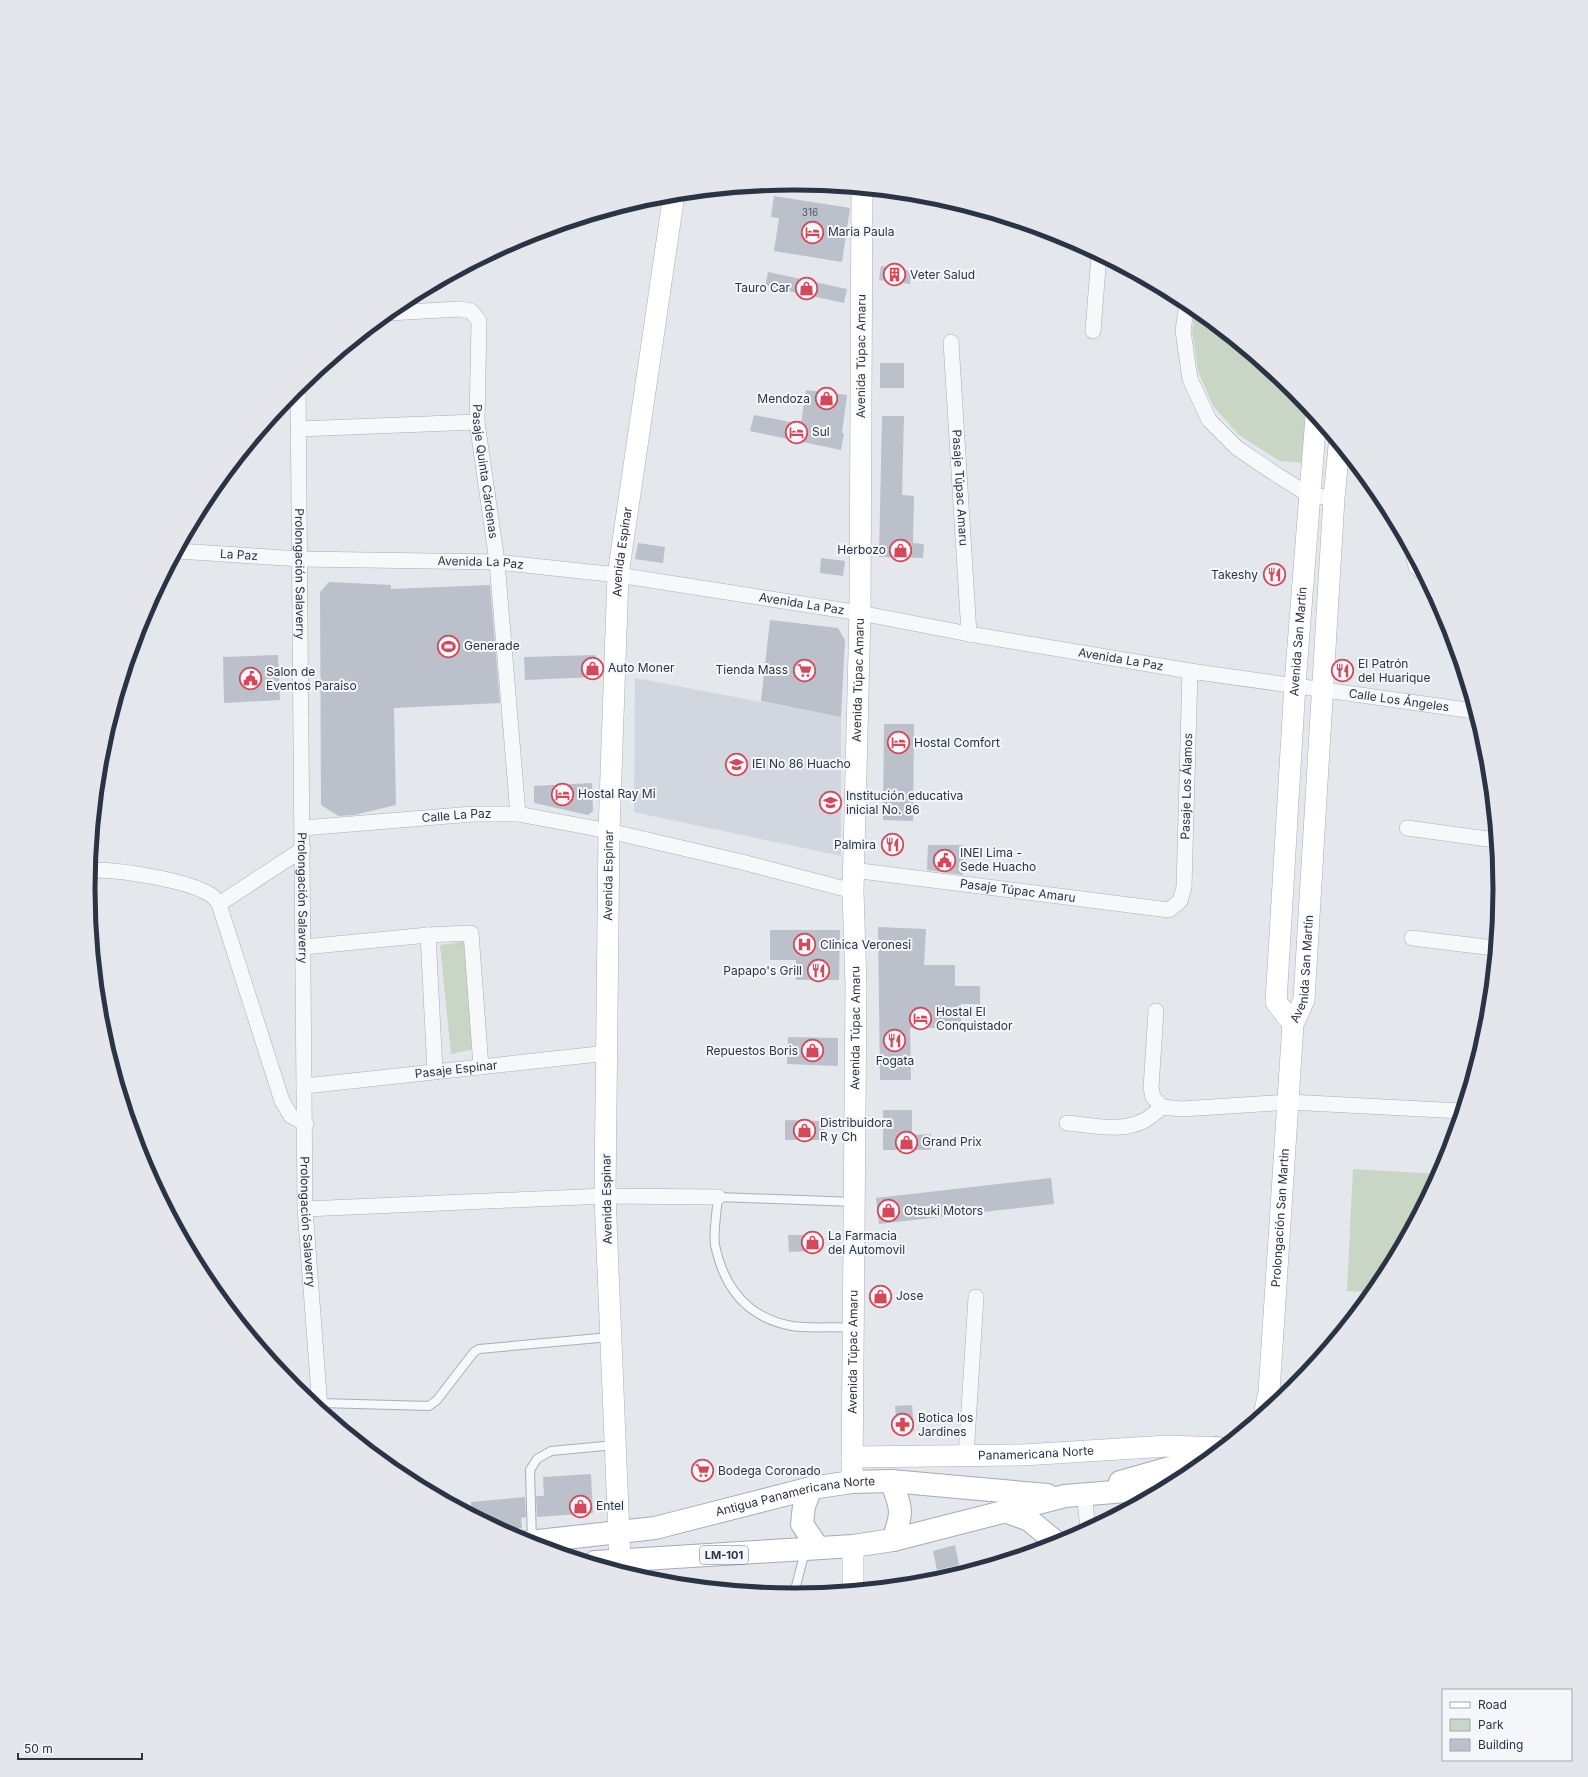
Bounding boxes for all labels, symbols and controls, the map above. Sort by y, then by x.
house number: 316 [802,206,818,218]
hotel icon: Maria Paula [799,219,825,245]
place label: Maria Paula [828,224,894,239]
building icon: Veter Salud [882,262,908,288]
place label: Veter Salud [910,267,975,282]
shop icon: Tauro Car [793,275,819,301]
place label: Tauro Car [734,280,790,295]
street label: Avenida Túpac Amaru [853,294,869,418]
shop icon: Mendoza [813,386,839,412]
place label: Mendoza [757,391,810,406]
street label: Pasaje Quinta Cárdenas [470,404,502,539]
hotel icon: Sul [784,419,810,445]
place label: Sul [812,424,830,439]
street label: Pasaje Túpac Amaru [949,429,972,546]
street label: Avenida Espinar [609,505,635,597]
street label: Prolongación Salaverry [292,508,308,640]
shop icon: Herbozo [888,537,914,563]
place label: Herbozo [837,542,886,557]
street label: La Paz [219,546,258,563]
street label: Avenida La Paz [437,553,525,572]
restaurant icon: Takeshy [1261,562,1287,588]
place label: Takeshy [1211,567,1258,582]
street label: Avenida San Martín [1286,586,1310,697]
street label: Avenida La Paz [758,589,846,617]
street label: Avenida Túpac Amaru [849,618,867,742]
sports icon: Generade [435,633,461,659]
place label: Generade [464,638,520,653]
street label: Avenida La Paz [1077,644,1165,673]
shop icon: Auto Moner [580,655,606,681]
place label: El Patrón del Huarique [1358,656,1430,685]
supermarket icon: Tienda Mass [791,657,817,683]
restaurant icon: El Patrón del Huarique [1330,658,1356,684]
place label: Auto Moner [608,660,675,675]
place label: Tienda Mass [716,662,788,677]
place label: Salon de Eventos Paraiso [266,664,357,693]
public building icon: Salon de Eventos Paraiso [238,666,264,692]
street label: Calle Los Ángeles [1348,685,1450,714]
hotel icon: Hostal Comfort [886,730,912,756]
street label: Pasaje Los Álamos [1177,733,1195,840]
place label: Hostal Comfort [914,735,1000,750]
school or university icon: IEI No 86 Huacho [724,751,750,777]
place label: IEI No 86 Huacho [752,756,851,771]
hotel icon: Hostal Ray Mi [550,781,576,807]
place label: Hostal Ray Mi [578,786,656,801]
place label: Institución educativa inicial No. 86 [846,788,963,817]
school or university icon: Institución educativa inicial No. 86 [817,790,843,816]
street label: Calle La Paz [421,806,491,825]
street label: Avenida Espinar [600,829,616,921]
street label: Prolongación Salaverry [295,832,311,964]
restaurant icon: Palmira [879,832,905,858]
place label: Palmira [834,837,876,852]
place label: INEI Lima - Sede Huacho [960,845,1036,874]
public building icon: INEI Lima - Sede Huacho [932,847,958,873]
street label: Pasaje Túpac Amaru [959,876,1076,905]
street label: Avenida San Martín [1287,914,1316,1025]
hospital icon: Clinica Veronesi [792,932,818,958]
place label: Clinica Veronesi [820,937,911,952]
restaurant icon: Papapo's Grill [805,958,831,984]
place label: Papapo's Grill [723,963,802,978]
street label: Avenida Túpac Amaru [847,966,863,1090]
place label: Hostal El Conquistador [936,1004,1013,1033]
hotel icon: Hostal El Conquistador [907,1006,933,1032]
restaurant icon: Fogata [882,1027,908,1053]
shop icon: Repuestos Boris [800,1038,826,1064]
place label: Repuestos Boris [706,1043,798,1058]
place label: Fogata [876,1053,914,1068]
street label: Pasaje Espinar [414,1057,499,1081]
place label: Distribuidora R y Ch [820,1115,893,1144]
shop icon: Distribuidora R y Ch [791,1117,817,1143]
shop icon: Grand Prix [894,1129,920,1155]
place label: Grand Prix [922,1134,982,1149]
street label: Prolongación San Martin [1268,1148,1292,1288]
street label: Avenida Espinar [598,1153,615,1244]
street label: Prolongación Salaverry [298,1156,319,1288]
shop icon: Otsuki Motors [875,1198,901,1224]
place label: Otsuki Motors [904,1203,983,1218]
place label: La Farmacia del Automovil [828,1228,905,1257]
shop icon: La Farmacia del Automovil [799,1230,825,1256]
shop icon: Jose [867,1283,893,1309]
place label: Jose [896,1288,923,1303]
street label: Avenida Túpac Amaru [845,1290,861,1414]
place label: Botica los Jardines [918,1410,973,1439]
pharmacy icon: Botica los Jardines [889,1412,915,1438]
street label: Panamericana Norte [978,1443,1094,1463]
supermarket icon: Bodega Coronado [689,1458,715,1484]
place label: Bodega Coronado [718,1463,821,1478]
street label: Antigua Panamericana Norte [714,1473,875,1519]
shop icon: Entel [568,1493,594,1519]
place label: Entel [596,1498,624,1513]
road number: LM-101 [700,1546,748,1564]
legend [1442,1689,1572,1761]
text: Road [1478,1697,1507,1712]
text: Park [1478,1717,1504,1732]
scale bar [18,1735,142,1761]
text: Building [1478,1737,1523,1752]
text: 50 m [24,1741,53,1756]

